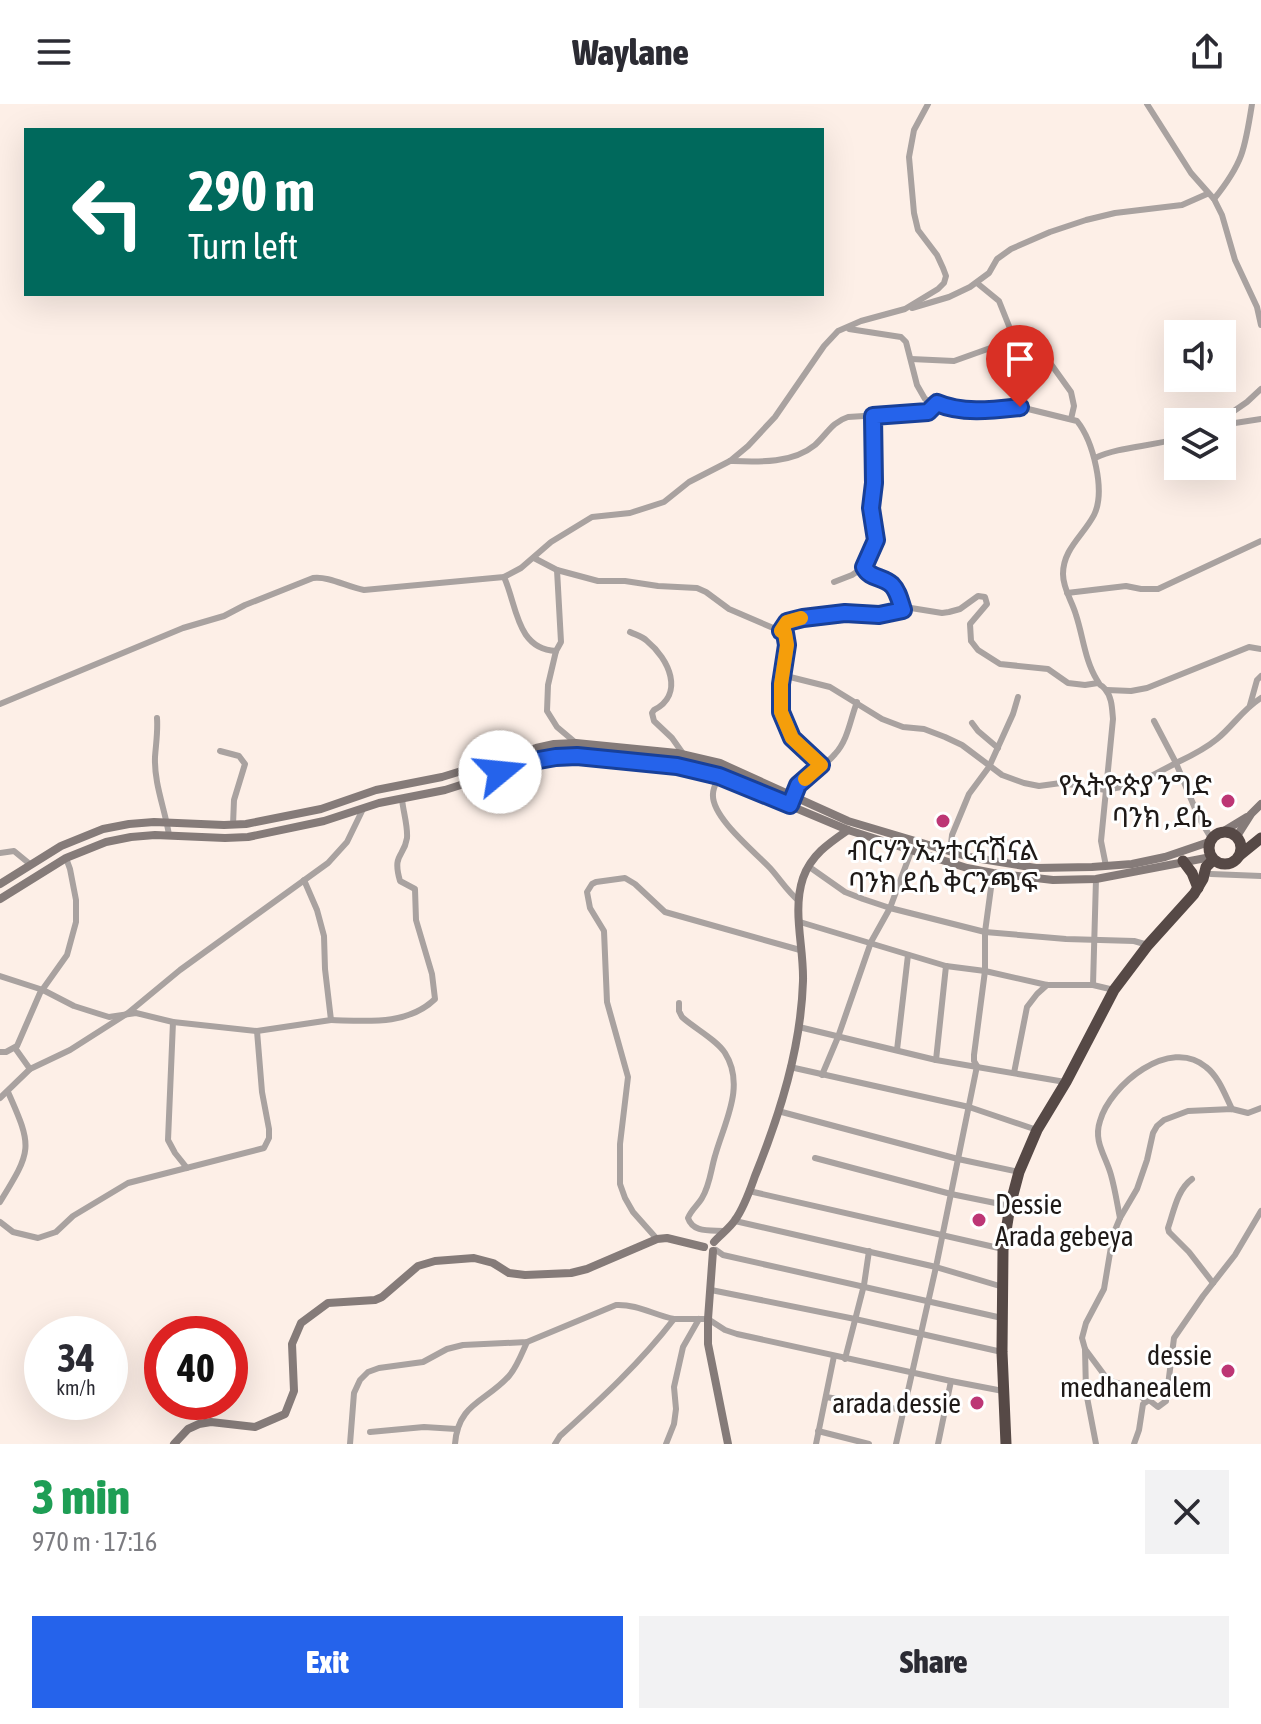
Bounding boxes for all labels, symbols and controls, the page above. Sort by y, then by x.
icon: menu [32,30,76,74]
icon: share [1185,30,1229,74]
text: Waylane [572,31,689,73]
text: 290 m [188,159,315,223]
icon: left [56,160,160,264]
text: Turn left [188,225,298,267]
map controls [1164,320,1236,480]
button: sound [1164,320,1236,392]
pin [986,325,1054,407]
icon: arrive [998,337,1042,381]
button: layers [1164,408,1236,480]
position arrow [458,730,542,814]
place label: የኢትዮጵያ ንግድ ባንክ , ደሴ [1059,769,1212,833]
marker: የኢትዮጵያ ንግድ ባንክ , ደሴ [1219,792,1237,810]
marker: ብርሃን ኢንተርናሽናል ባንክ ደሴ ቅርንጫፍ [934,812,952,830]
place label: ብርሃን ኢንተርናሽናል ባንክ ደሴ ቅርንጫፍ [848,834,1039,898]
place label: Dessie Arada gebeya [995,1188,1134,1252]
marker: Dessie Arada gebeya [970,1211,988,1229]
speed limit sign: 40 [144,1316,248,1420]
text: 34 [57,1335,95,1380]
place label: dessie medhanealem [1060,1339,1212,1403]
marker: dessie medhanealem [1219,1362,1237,1380]
text: km/h [56,1376,96,1399]
place label: arada dessie [832,1387,961,1419]
marker: arada dessie [968,1394,986,1412]
text: 3 min [32,1469,130,1524]
button: close [1145,1470,1229,1554]
text: 970 m · 17:16 [32,1527,157,1557]
button: Exit [32,1616,623,1708]
button: Share [639,1616,1229,1708]

